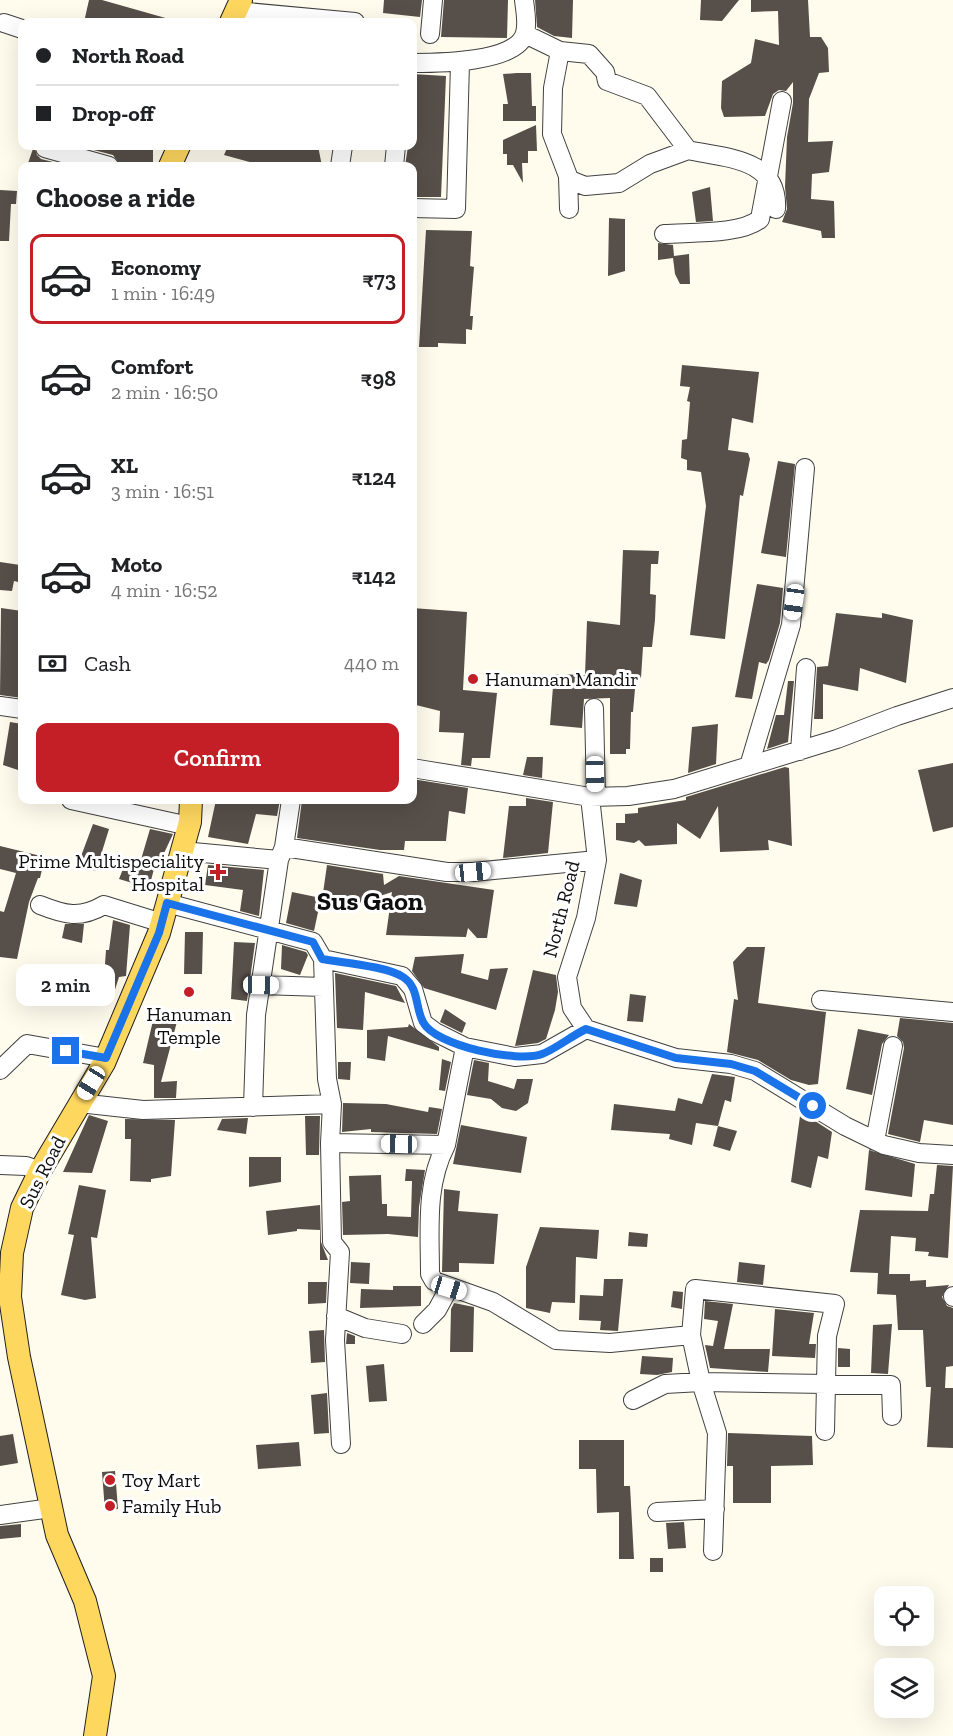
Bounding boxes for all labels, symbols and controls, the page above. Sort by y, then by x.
text: North Road [72,42,184,69]
text: Drop-off [72,100,154,127]
text: Choose a ride [36,182,195,214]
icon: car [39,252,93,306]
text: Economy [111,254,201,281]
text: ₹73 [362,266,396,293]
text: 1 min · 16:49 [111,281,215,305]
icon: car [39,351,93,405]
text: Comfort [111,353,193,380]
text: ₹98 [361,365,396,392]
text: 2 min · 16:50 [111,380,218,404]
icon: car [39,450,93,504]
text: XL [111,452,138,479]
text: ₹124 [352,464,396,491]
text: 3 min · 16:51 [111,479,214,503]
icon: car [39,549,93,603]
text: Moto [111,551,162,578]
text: ₹142 [352,563,396,590]
text: 4 min · 16:52 [111,578,217,602]
car [783,583,805,621]
icon: cash [36,647,69,680]
text: Cash [84,650,131,677]
text: 440 m [344,651,399,675]
place label: Hanuman Mandir [485,667,639,691]
marker: Hanuman Mandir [466,672,480,686]
button: Confirm [36,723,399,792]
car [586,756,604,792]
place label: Prime Multispeciality Hospital [18,849,205,896]
street label: North Road [537,858,585,960]
car [454,861,492,883]
marker: Prime Multispeciality Hospital [209,863,227,881]
district label: Sus Gaon [317,885,424,917]
callout: 2 min [16,964,116,1006]
text: 2 min [41,973,90,997]
car [243,976,279,994]
marker: Hanuman Temple [182,985,196,999]
place label: Hanuman Temple [146,1002,232,1049]
route end [52,1037,79,1064]
car [74,1063,108,1103]
route start [799,1092,826,1119]
street label: Sus Road [14,1132,70,1212]
car [381,1135,417,1153]
car [429,1274,469,1302]
place label: Toy Mart [122,1468,201,1492]
marker: Toy Mart [103,1473,117,1487]
place label: Family Hub [122,1494,221,1518]
marker: Family Hub [103,1499,117,1513]
map controls [874,1586,934,1718]
button: locate [874,1586,934,1646]
button: layers [874,1658,934,1718]

